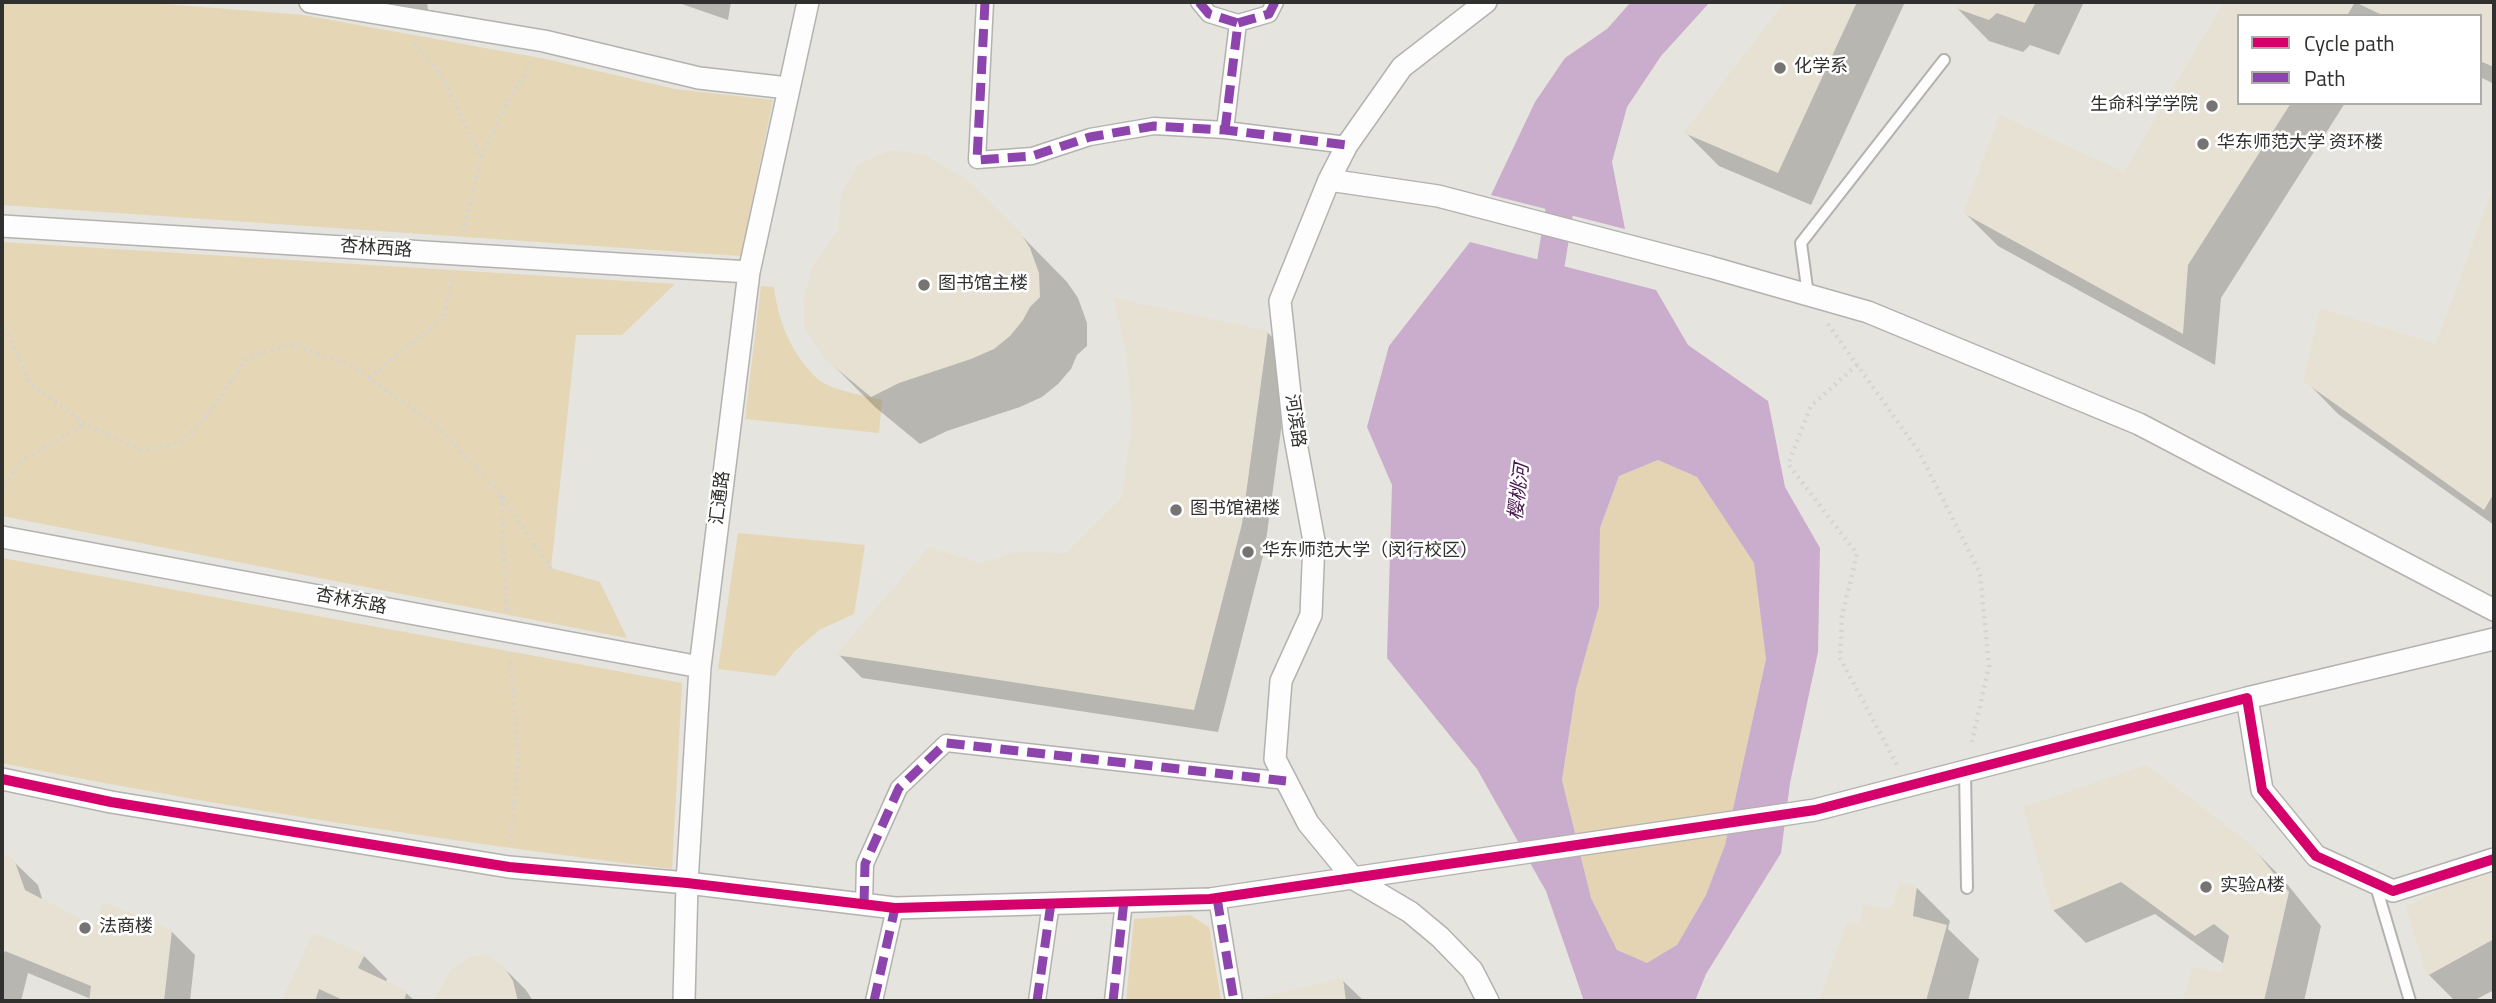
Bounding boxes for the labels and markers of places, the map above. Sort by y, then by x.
place label: 化学系 [1794,57,1848,79]
marker: 化学系 [1772,60,1788,76]
place label: 生命科学学院 [2090,95,2198,117]
marker: 生命科学学院 [2204,98,2220,114]
place label: 华东师范大学 资环楼 [2217,133,2383,155]
marker: 华东师范大学 资环楼 [2195,136,2211,152]
place label: 图书馆主楼 [938,274,1028,296]
marker: 图书馆主楼 [916,277,932,293]
place label: 图书馆裙楼 [1190,499,1280,521]
marker: 图书馆裙楼 [1168,502,1184,518]
place label: 华东师范大学（闵行校区） [1262,541,1478,563]
marker: 华东师范大学（闵行校区） [1240,544,1256,560]
place label: 实验A楼 [2220,876,2285,898]
marker: 实验A楼 [2198,879,2214,895]
place label: 法商楼 [99,917,153,939]
marker: 法商楼 [77,920,93,936]

